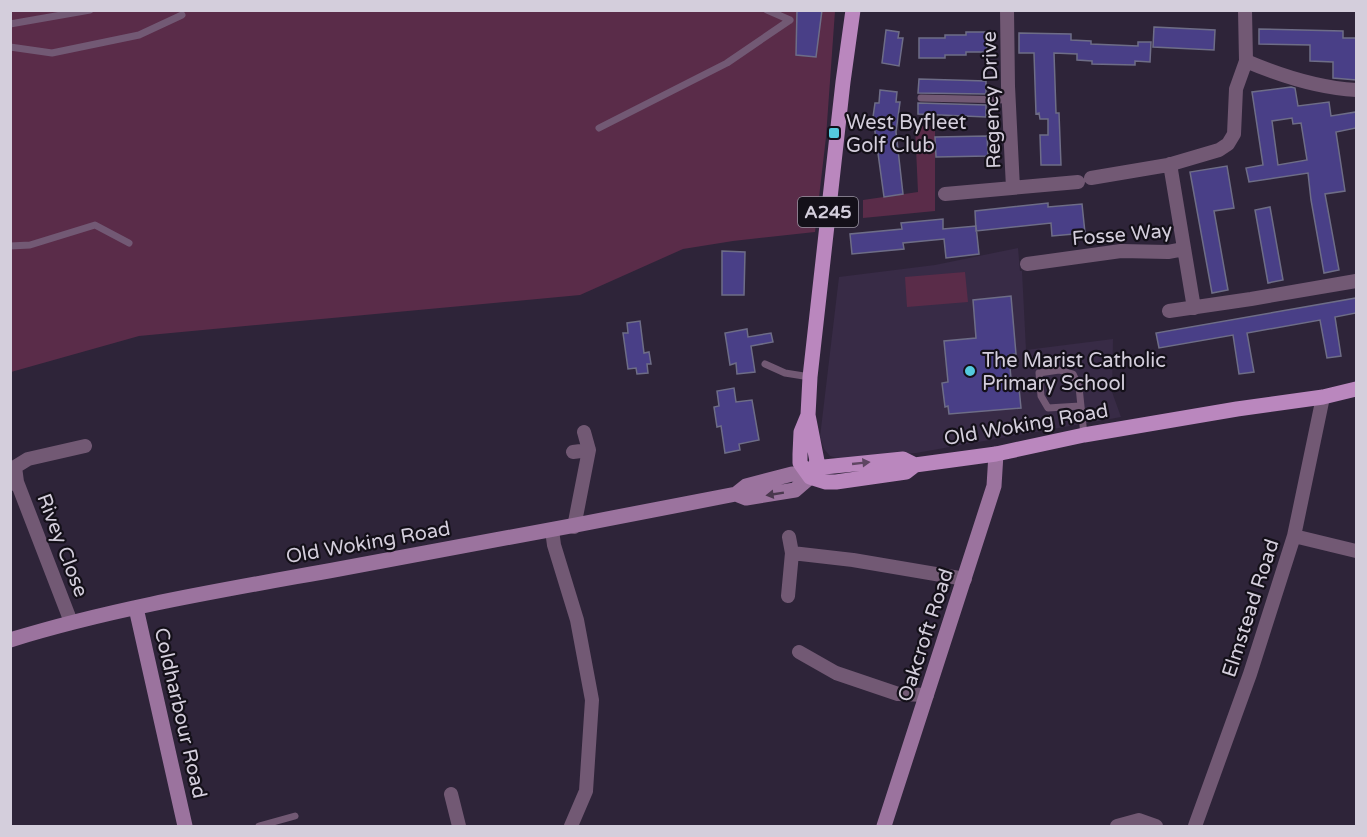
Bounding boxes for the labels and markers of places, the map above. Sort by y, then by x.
place label: West Byfleet Golf Club [846,111,967,158]
marker: West Byfleet Golf Club [827,126,841,140]
place label: The Marist Catholic Primary School [982,349,1166,396]
marker: The Marist Catholic Primary School [963,364,977,378]

